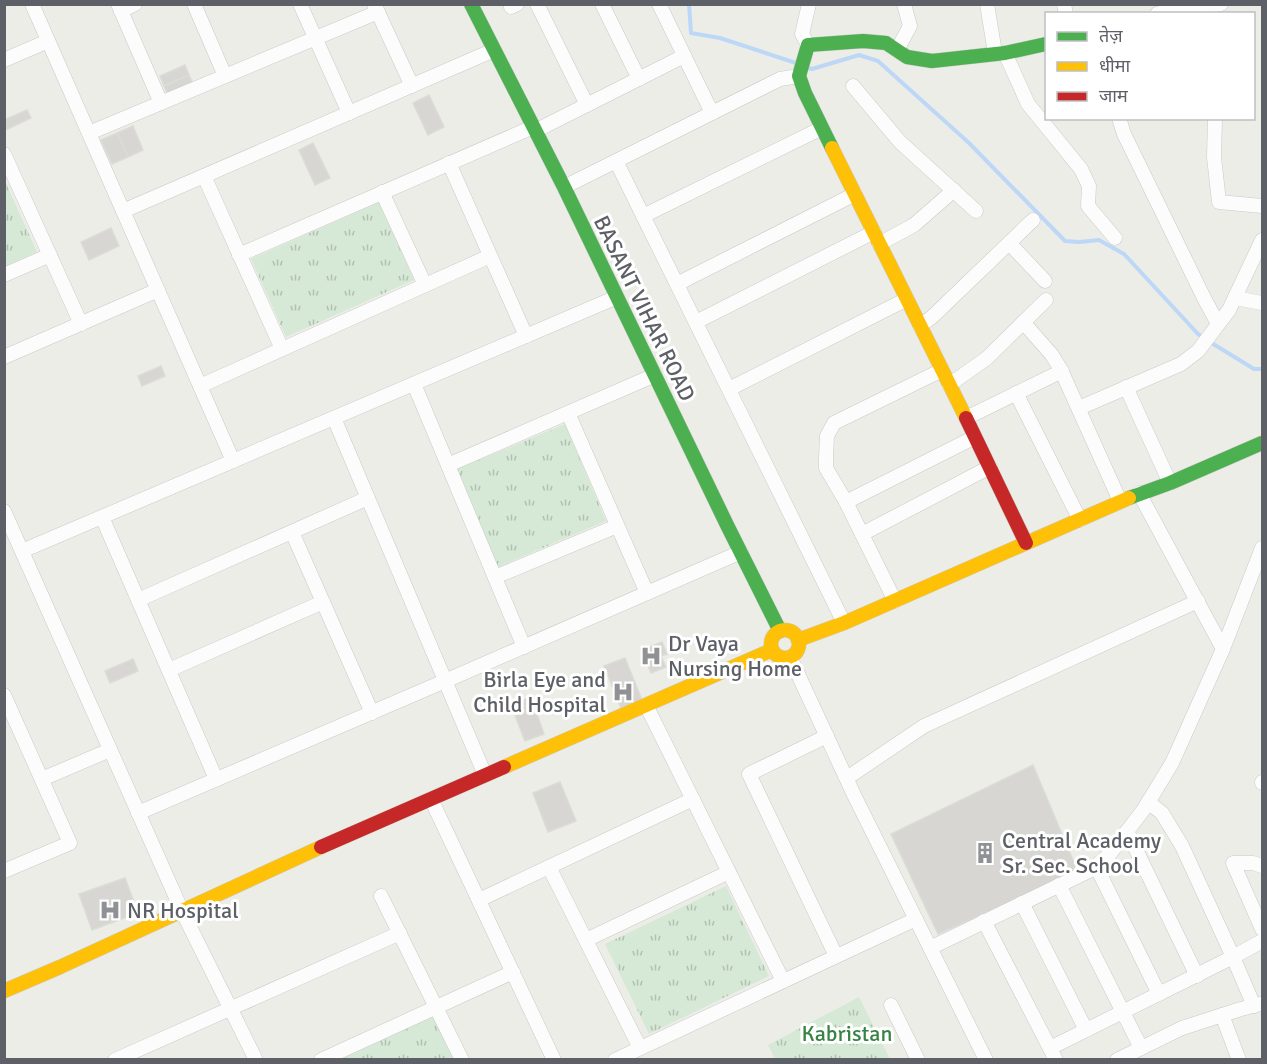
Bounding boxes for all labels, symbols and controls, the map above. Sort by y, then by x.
legend [1045,12,1255,120]
text: तेज़ [1099,25,1123,47]
text: धीमा [1099,55,1130,77]
text: जाम [1099,85,1129,107]
street label: BASANT VIHAR ROAD [588,211,701,405]
place label: Dr Vaya Nursing Home [668,630,802,682]
hospital icon: Dr Vaya Nursing Home [639,644,663,668]
place label: Birla Eye and Child Hospital [473,666,606,718]
hospital icon: Birla Eye and Child Hospital [611,680,635,704]
place label: Central Academy Sr. Sec. School [1002,827,1162,879]
building icon: Central Academy Sr. Sec. School [973,841,997,865]
place label: NR Hospital [127,897,239,924]
hospital icon: NR Hospital [98,898,122,922]
park label: Kabristan [802,1020,892,1047]

